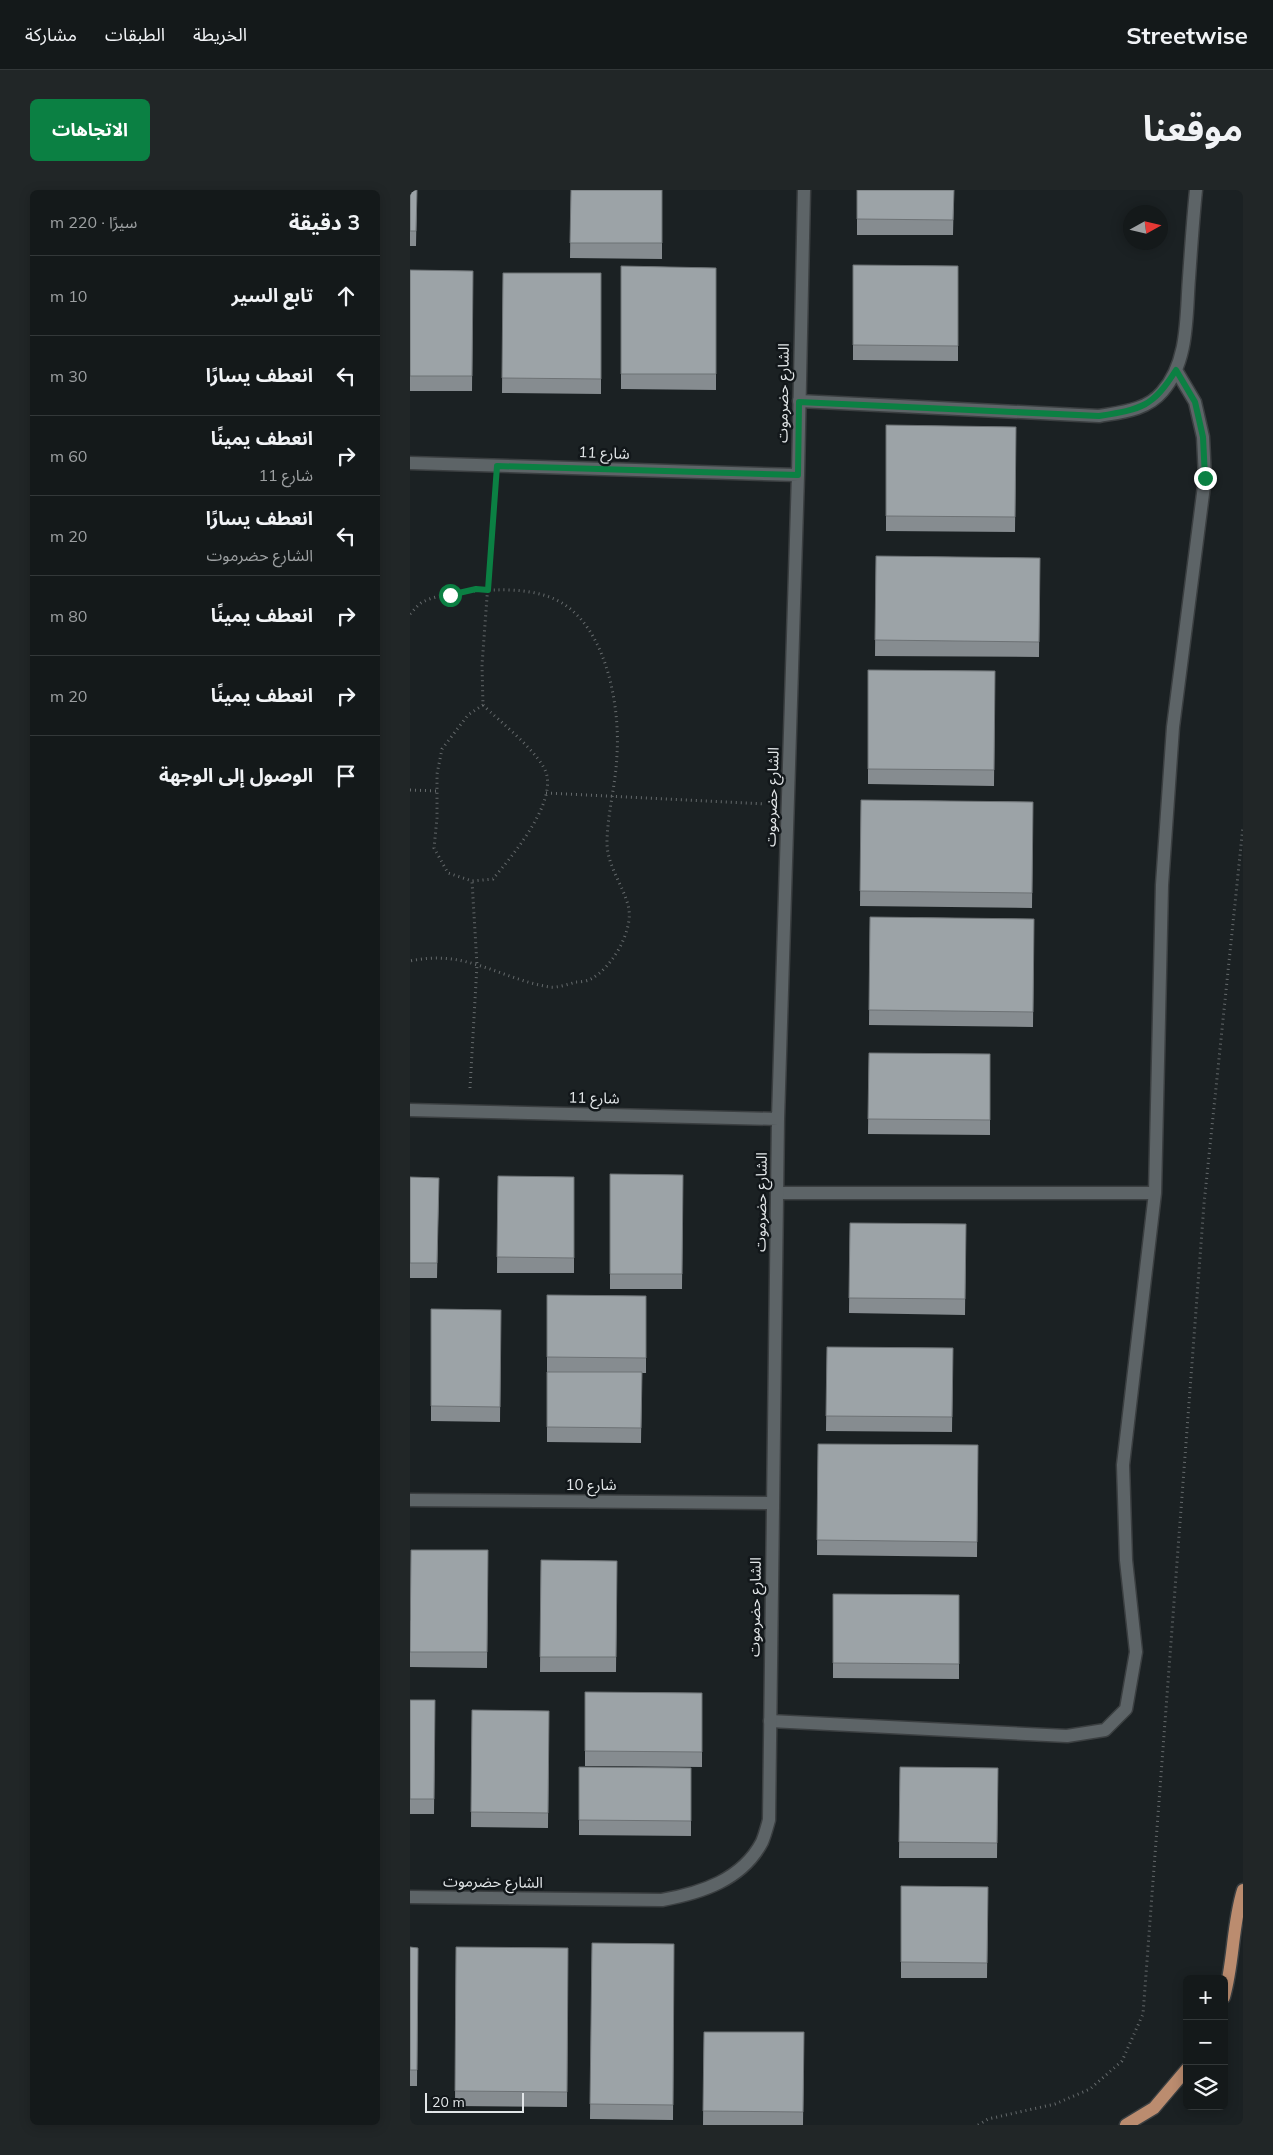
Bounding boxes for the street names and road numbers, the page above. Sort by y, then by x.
street label: الشارع حضرموت [772,343,796,443]
street label: شارع 11 [578,442,630,466]
street label: الشارع حضرموت [760,747,786,847]
street label: شارع 11 [568,1088,620,1110]
street label: الشارع حضرموت [750,1152,774,1252]
street label: شارع 10 [565,1475,617,1497]
street label: الشارع حضرموت [744,1557,768,1657]
street label: الشارع حضرموت [443,1871,543,1895]

